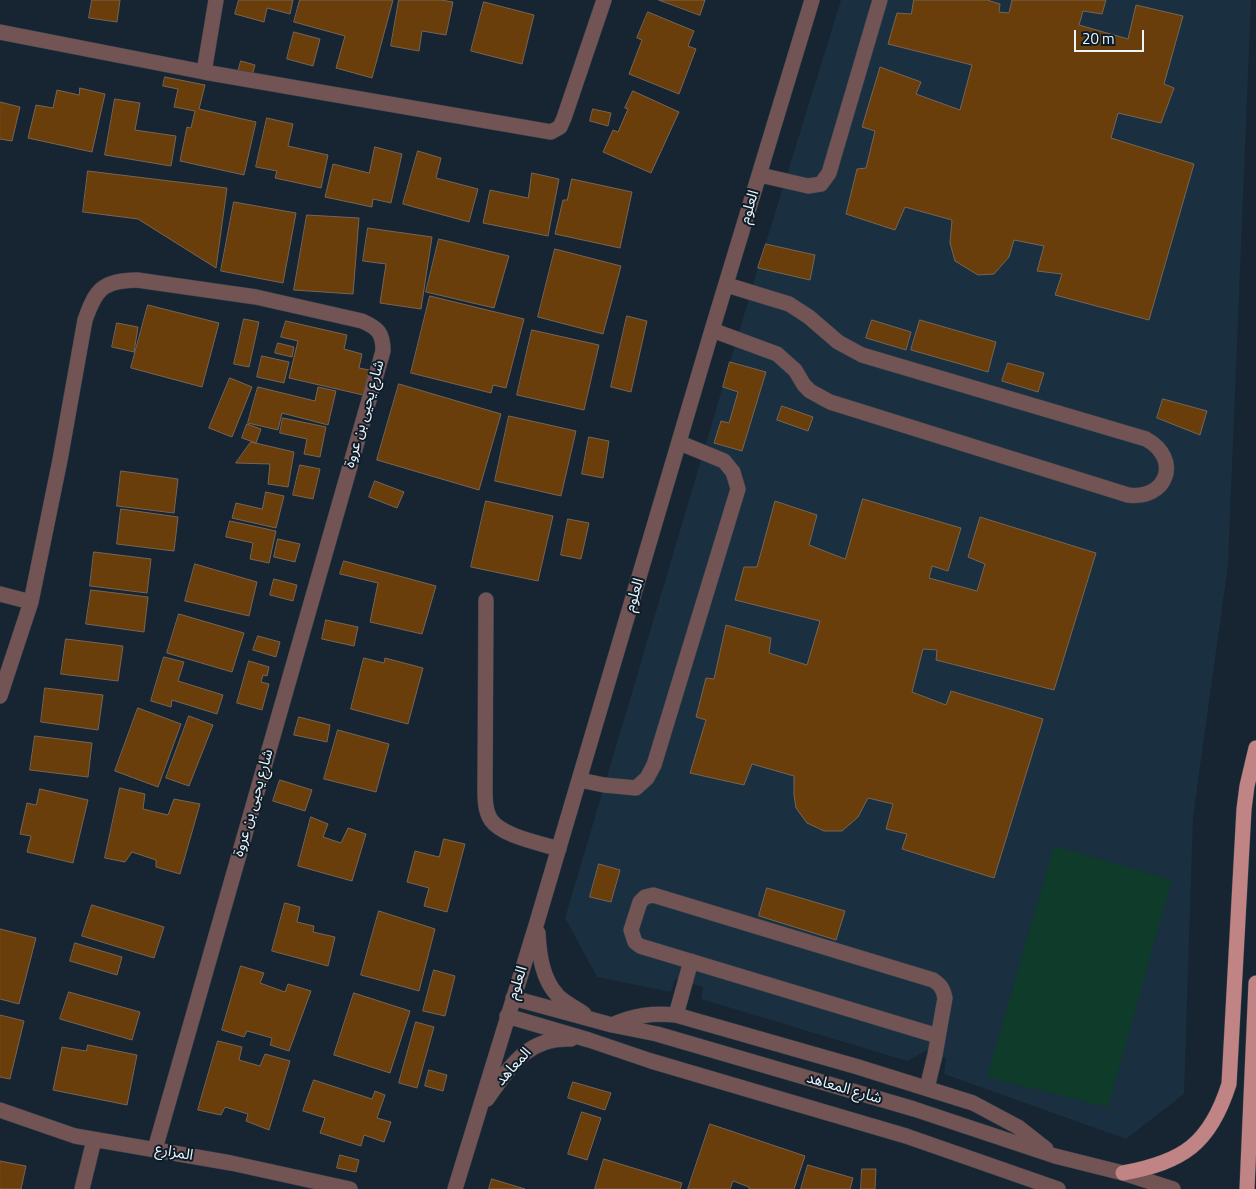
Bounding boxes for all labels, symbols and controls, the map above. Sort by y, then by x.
scale bar [1076,20,1146,52]
text: 20 m [1082,27,1115,50]
street label: العلوم [736,188,764,226]
street label: شارع يحيى بن عروة [341,358,389,470]
street label: العلوم [621,576,649,614]
street label: شارع يحيى بن عروة [230,747,278,859]
street label: العلوم [504,964,532,1002]
street label: المعاهد [492,1044,536,1090]
street label: شارع المعاهد [804,1070,884,1108]
street label: المزارع [154,1141,194,1165]

